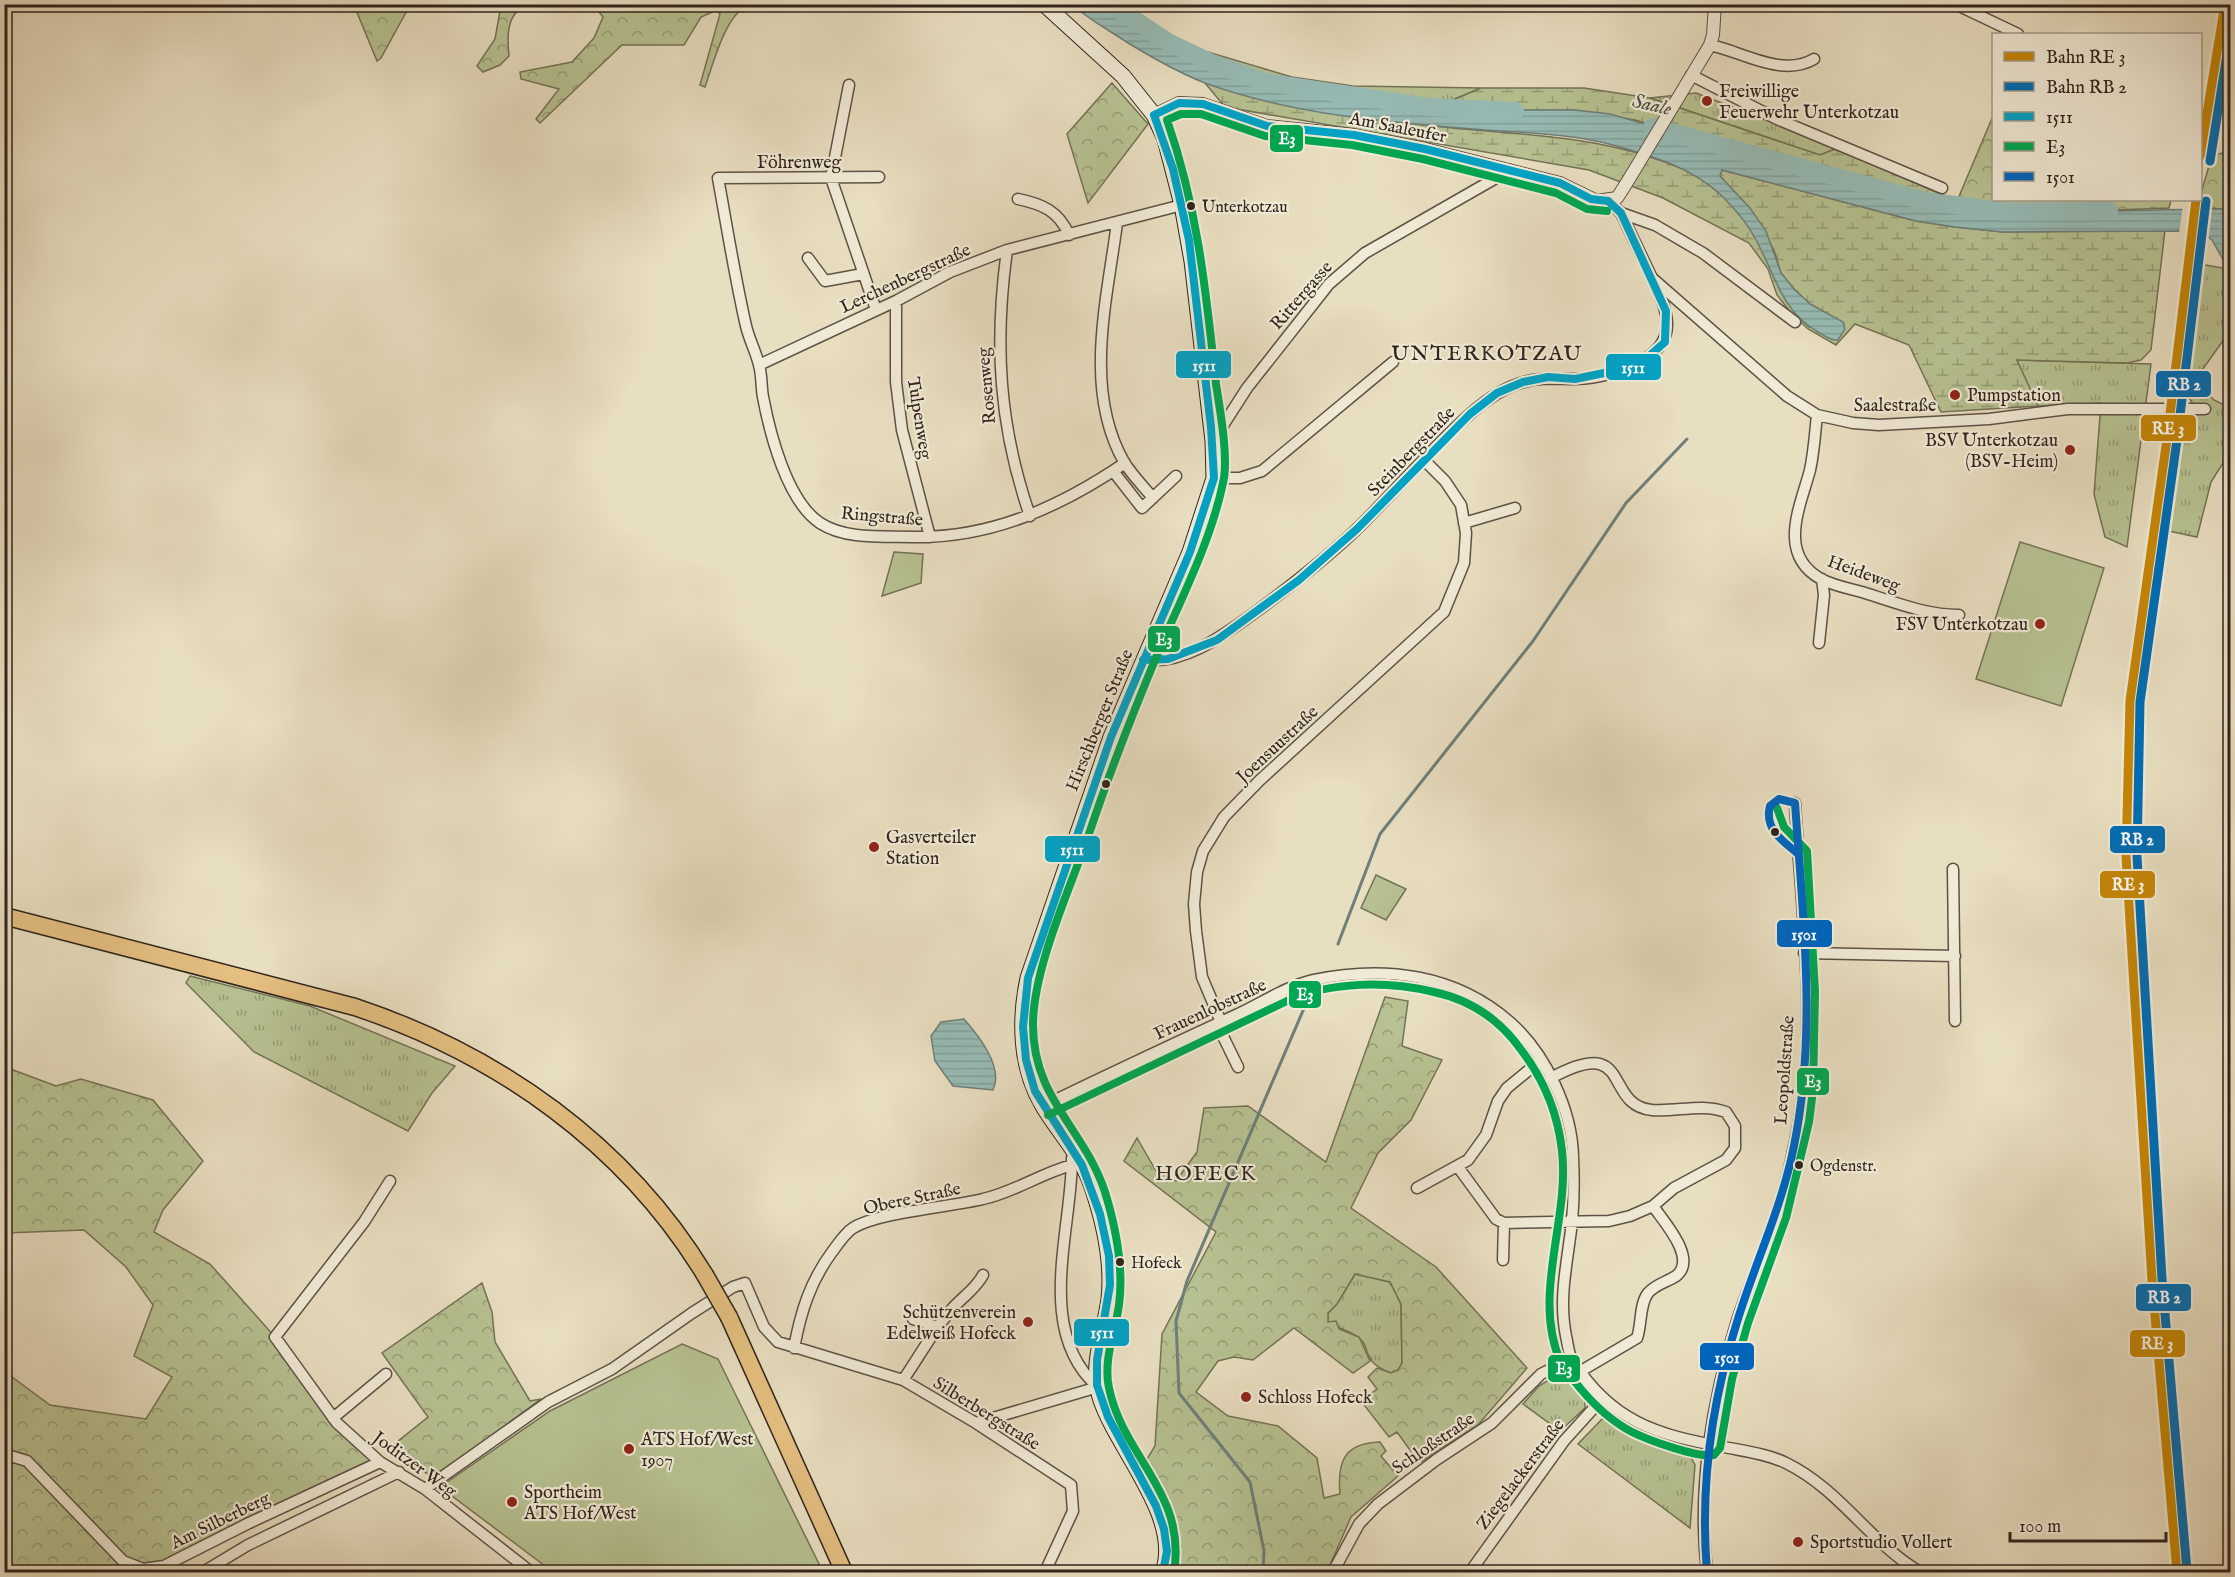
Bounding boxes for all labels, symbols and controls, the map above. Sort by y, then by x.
legend [1992,33,2202,201]
text: Bahn RE 3 [2046,47,2126,70]
text: Bahn RB 2 [2046,77,2127,100]
place label: Freiwillige Feuerwehr Unterkotzau [1719,81,1899,125]
water label: Saale [1630,89,1674,122]
marker: Freiwillige Feuerwehr Unterkotzau [1700,94,1714,108]
text: 1511 [2046,107,2073,130]
street label: Am Saaleufer [1346,108,1449,149]
line badge: E3 [1269,124,1304,153]
text: E3 [1278,130,1296,150]
text: E3 [2046,137,2065,160]
street label: Föhrenweg [757,152,841,175]
text: 1501 [2046,167,2075,190]
place label: Unterkotzau [1202,198,1287,218]
marker: Unterkotzau [1185,200,1197,212]
street label: Lerchenbergstraße [837,239,975,320]
street label: Rittergasse [1266,257,1338,335]
district label: UNTERKOTZAU [1391,341,1583,368]
street label: Rosenweg [973,346,1002,425]
line badge: 1511 [1175,350,1232,379]
line badge: 1511 [1605,353,1662,381]
text: 1511 [1192,357,1216,377]
text: 1511 [1621,359,1645,379]
line badge: RB 2 [2155,370,2212,398]
street label: Tulpenweg [901,375,936,461]
text: RB 2 [2167,376,2201,396]
place label: Pumpstation [1967,385,2061,408]
marker: Pumpstation [1948,388,1962,402]
street label: Saalestraße [1854,395,1936,418]
street label: Steinbergstraße [1363,402,1461,502]
line badge: RE 3 [2140,414,2197,442]
text: RE 3 [2152,420,2184,440]
place label: BSV Unterkotzau (BSV-Heim) [1925,430,2058,474]
marker: BSV Unterkotzau (BSV-Heim) [2063,443,2077,457]
street label: Ringstraße [840,502,924,533]
street label: Heideweg [1824,551,1903,598]
place label: FSV Unterkotzau [1896,614,2028,637]
marker: FSV Unterkotzau [2033,617,2047,631]
line badge: E3 [1147,625,1181,653]
text: E3 [1155,631,1173,651]
street label: Hirschberger Straße [1061,646,1139,795]
street label: Joensuustraße [1231,701,1324,790]
unlabelled marker [1100,778,1112,790]
line badge: RB 2 [2109,825,2166,854]
unlabelled marker [1769,826,1781,838]
place label: Gasverteiler Station [886,827,977,871]
text: RB 2 [2120,831,2154,851]
line badge: 1511 [1044,835,1101,863]
marker: Gasverteiler Station [867,840,881,854]
text: 1511 [1060,841,1084,861]
line badge: RE 3 [2099,870,2156,899]
text: RE 3 [2112,876,2144,896]
line badge: 1501 [1776,919,1833,948]
text: 1501 [1791,926,1817,946]
street label: Frauenlobstraße [1151,974,1270,1046]
line badge: E3 [1288,980,1322,1009]
text: E3 [1296,986,1314,1006]
street label: Leopoldstraße [1770,1015,1801,1125]
line badge: E3 [1796,1067,1830,1096]
text: E3 [1804,1073,1822,1093]
place label: Ogdenstr. [1810,1157,1877,1177]
marker: Ogdenstr. [1793,1159,1805,1171]
district label: HOFECK [1155,1161,1257,1188]
street label: Obere Straße [862,1178,963,1221]
place label: Hofeck [1131,1254,1182,1274]
marker: Hofeck [1114,1256,1126,1268]
line badge: RB 2 [2135,1283,2192,1312]
text: RB 2 [2147,1289,2181,1309]
place label: Schützenverein Edelweiß Hofeck [886,1302,1016,1346]
marker: Schützenverein Edelweiß Hofeck [1021,1315,1035,1329]
line badge: 1511 [1073,1318,1130,1347]
text: 1511 [1090,1324,1114,1344]
line badge: RE 3 [2129,1329,2186,1358]
text: RE 3 [2141,1335,2173,1355]
line badge: 1501 [1699,1342,1755,1371]
text: 1501 [1714,1349,1740,1369]
line badge: E3 [1547,1354,1581,1383]
text: E3 [1555,1360,1573,1380]
street label: Silberbergstraße [928,1372,1044,1456]
place label: Schloss Hofeck [1258,1387,1373,1410]
marker: Schloss Hofeck [1239,1390,1253,1404]
street label: Schloßstraße [1388,1408,1480,1480]
street label: Ziegelackerstraße [1472,1415,1570,1535]
street label: Joditzer Weg [366,1426,461,1504]
place label: ATS Hof/West 1907 [640,1429,753,1473]
marker: ATS Hof/West 1907 [622,1442,636,1456]
place label: Sportheim ATS Hof/West [523,1482,636,1526]
street label: Am Silberberg [166,1487,274,1556]
marker: Sportheim ATS Hof/West [505,1495,519,1509]
scale bar [2010,1505,2166,1543]
text: 100 m [2019,1516,2061,1539]
place label: Sportstudio Vollert [1810,1532,1953,1555]
marker: Sportstudio Vollert [1791,1535,1805,1549]

